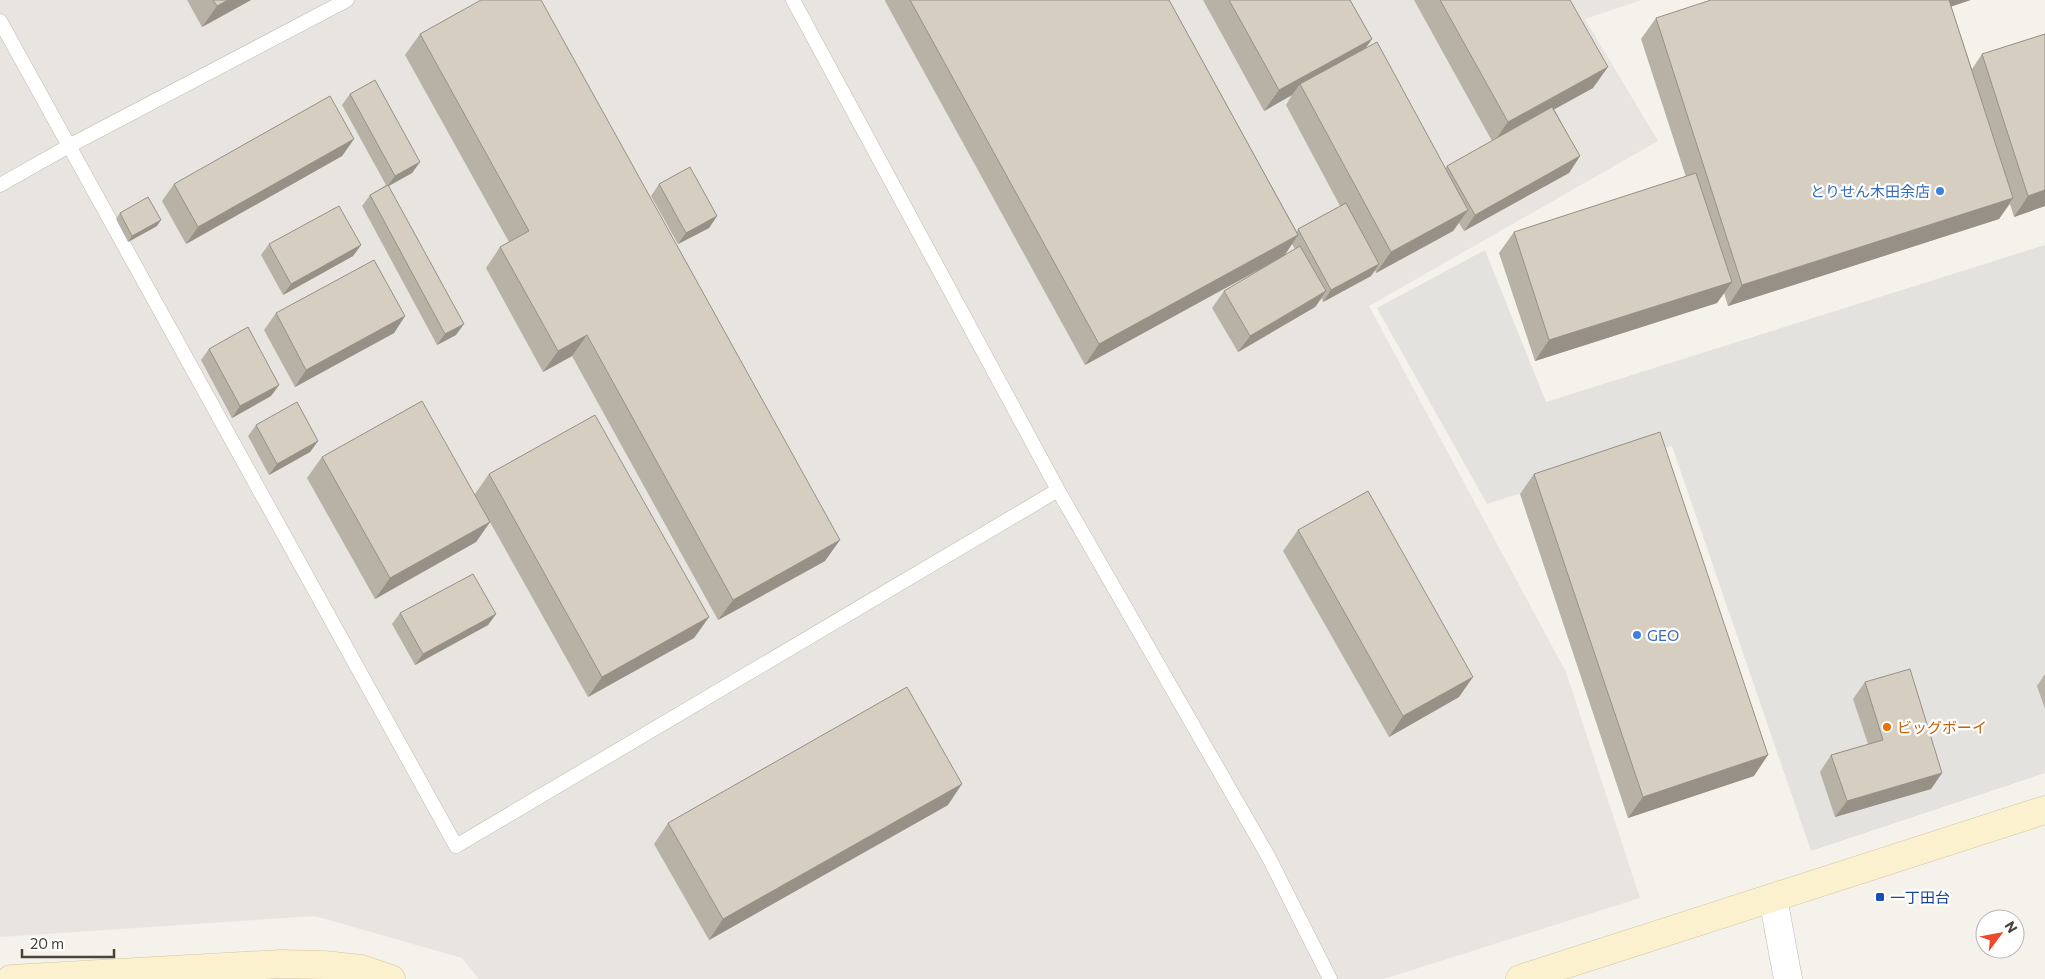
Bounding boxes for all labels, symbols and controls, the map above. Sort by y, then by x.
place label: とりせん木田余店 [1810,182,1930,200]
marker: とりせん木田余店 [1934,185,1946,197]
place label: GEO [1647,626,1679,644]
marker: GEO [1631,629,1643,641]
place label: ビッグボーイ [1897,718,1987,736]
marker: ビッグボーイ [1881,721,1893,733]
place label: 一丁田台 [1890,888,1950,906]
marker: 一丁田台 [1874,891,1886,903]
north arrow [1975,909,2025,959]
text: N [2001,918,2021,936]
scale bar [22,926,115,958]
text: 20 m [30,934,64,952]

